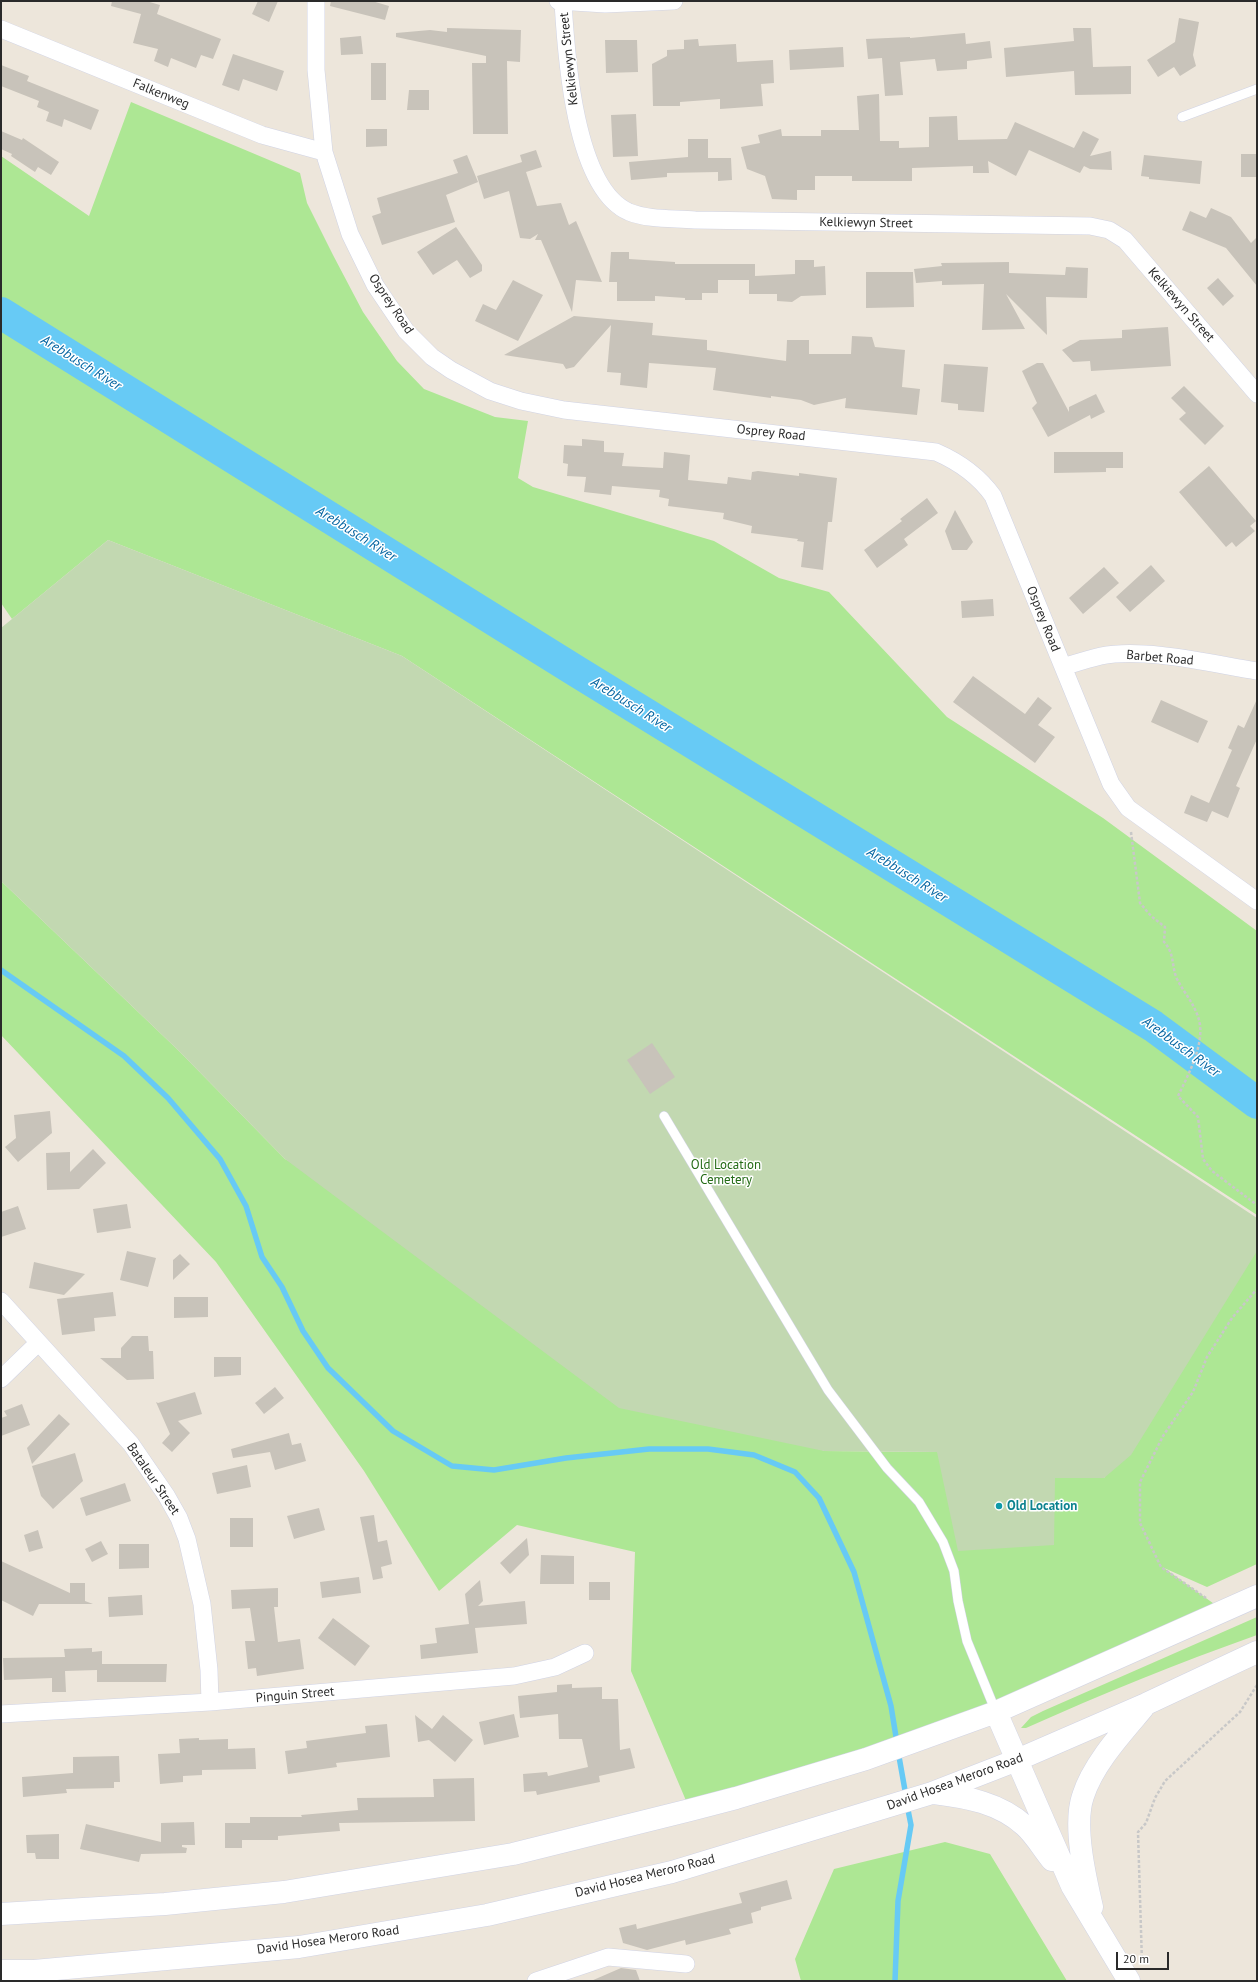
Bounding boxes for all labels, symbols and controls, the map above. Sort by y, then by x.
street label: Kelkiewyn Street [556,12,582,106]
street label: Falkenweg [130,76,192,112]
street label: Kelkiewyn Street [819,214,913,232]
street label: Kelkiewyn Street [1144,265,1218,345]
street label: Osprey Road [365,271,417,337]
water label: Arebbusch River [38,332,124,394]
street label: Osprey Road [736,422,806,444]
water label: Arebbusch River [313,503,399,565]
street label: Osprey Road [1023,584,1063,654]
street label: Barbet Road [1126,647,1194,669]
water label: Arebbusch River [588,674,674,736]
water label: Arebbusch River [864,844,950,906]
water label: Arebbusch River [1139,1013,1223,1081]
park label: Old Location Cemetery [691,1157,761,1188]
street label: Bataleur Street [123,1440,183,1518]
place label: Old Location [1007,1498,1077,1514]
marker: Old Location [994,1501,1004,1511]
street label: Pinguin Street [255,1684,335,1706]
street label: David Hosea Meroro Road [885,1750,1025,1814]
street label: David Hosea Meroro Road [573,1851,717,1901]
street label: David Hosea Meroro Road [256,1922,400,1958]
scale bar [1118,1944,1171,1970]
text: 20 m [1123,1951,1149,1966]

